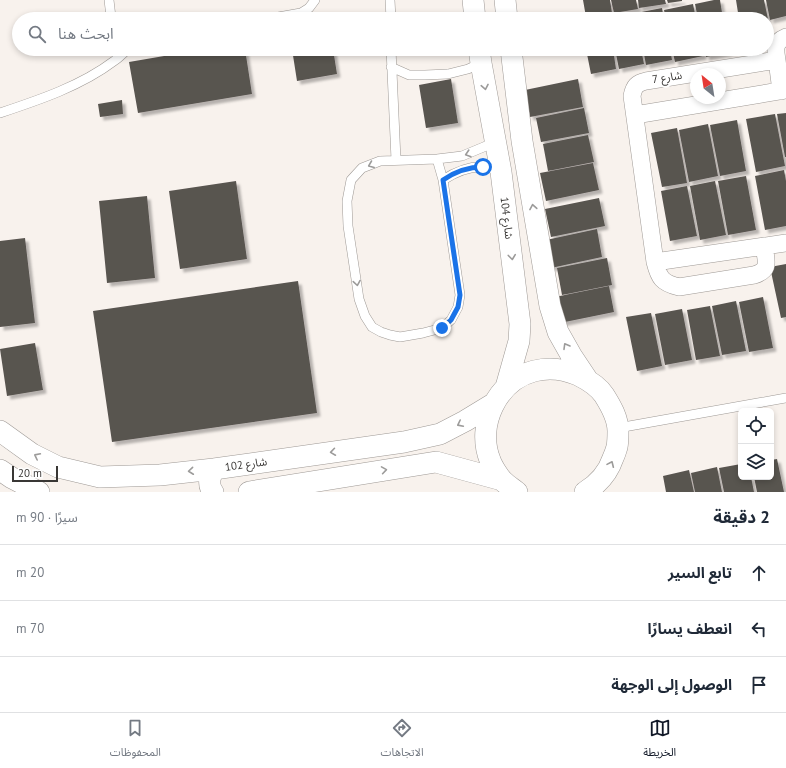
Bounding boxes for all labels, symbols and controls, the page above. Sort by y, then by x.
search box [12,12,774,56]
icon: search [26,23,48,45]
text: ابحث هنا [58,24,114,43]
street label: شارع 7 [651,68,684,87]
north arrow [690,68,726,104]
one-way arrow [481,84,489,91]
one-way arrow [464,149,471,158]
route start [474,158,492,176]
one-way arrow [368,160,375,168]
street label: شارع 104 [496,196,517,240]
one-way arrow [529,204,538,210]
one-way arrow [508,254,517,260]
one-way arrow [352,280,361,286]
route end [433,319,451,337]
one-way arrow [564,343,571,350]
map controls [738,408,774,480]
button: locate [738,408,774,444]
one-way arrow [456,419,464,427]
button: layers [738,444,774,480]
one-way arrow [330,447,337,456]
one-way arrow [34,453,41,461]
street label: شارع 102 [224,454,268,475]
one-way arrow [606,460,614,467]
scale bar [12,464,58,483]
text: 20 m [18,466,42,480]
one-way arrow [381,466,387,475]
one-way arrow [188,467,194,476]
text: 2 دقيقة [713,506,770,528]
text: سيرًا · 90 m [16,509,78,526]
icon: ahead [748,562,770,584]
text: تابع السير [668,563,732,582]
text: 20 m [16,564,44,581]
icon: left [748,618,770,640]
text: انعطف يسارًا [648,619,732,638]
text: 70 m [16,620,44,637]
icon: arrive [748,674,770,696]
text: الوصول إلى الوجهة [611,675,732,694]
tab: المحفوظات [110,717,161,764]
tab: الاتجاهات [381,717,424,764]
tab: الخريطة [643,717,676,764]

